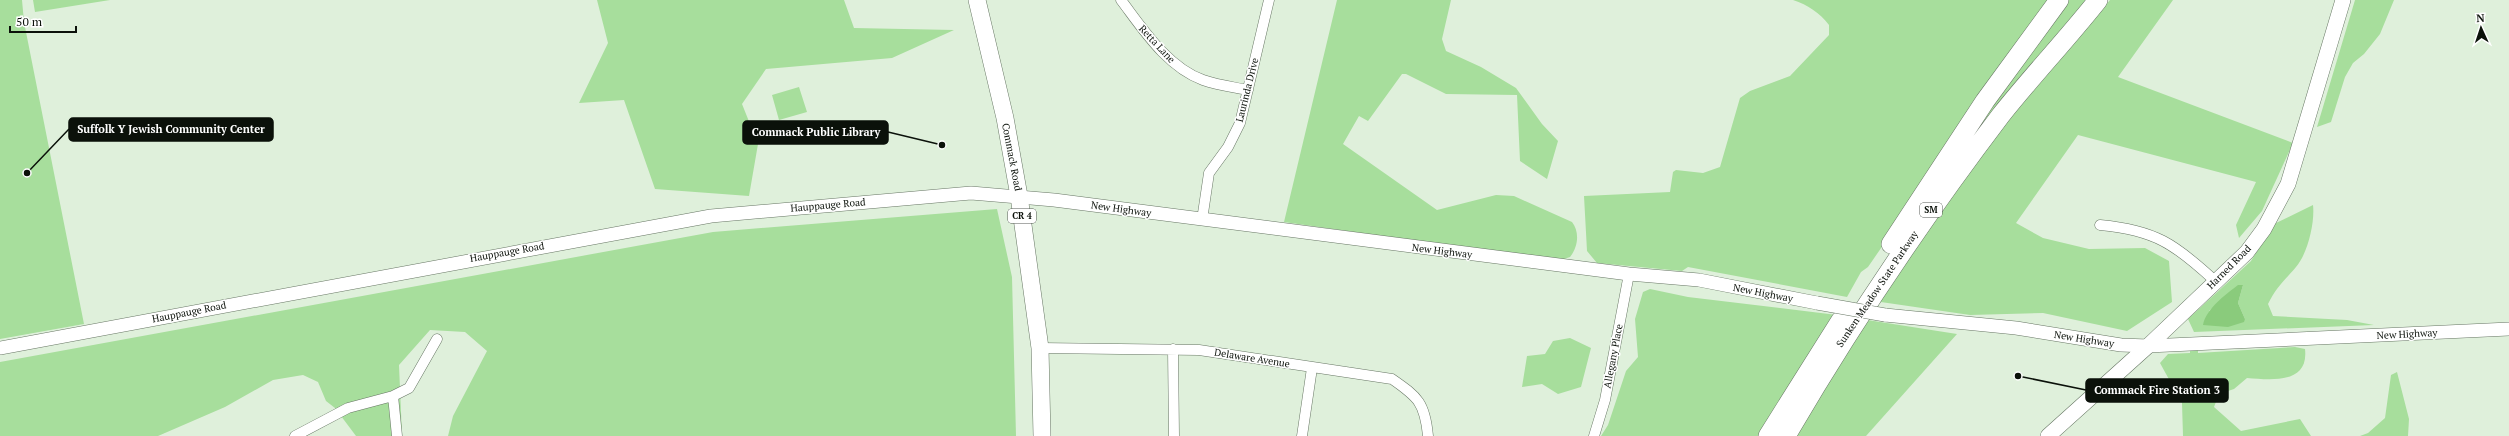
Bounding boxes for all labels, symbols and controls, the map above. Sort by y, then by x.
scale bar [10,8,76,34]
north arrow [2461,8,2501,48]
text: N [2476,11,2486,25]
text: 50 m [16,14,43,29]
street label: Retta Lane [1136,22,1178,66]
street label: Laurinda Drive [1233,56,1261,124]
callout: Suffolk Y Jewish Community Center [69,118,273,141]
callout: Commack Public Library [743,121,888,144]
text: Suffolk Y Jewish Community Center [77,122,265,136]
street label: Commack Road [999,122,1025,192]
text: Commack Public Library [752,125,880,139]
street label: Hauppauge Road [790,195,866,215]
street label: New Highway [1090,198,1153,220]
road number: SM [1920,203,1942,217]
road number: CR 4 [1008,209,1036,223]
street label: Sunken Meadow State Parkway [1833,228,1921,350]
street label: Hauppauge Road [469,239,546,265]
street label: New Highway [1411,241,1474,261]
street label: Harned Road [2204,242,2254,292]
street label: New Highway [1732,281,1795,305]
street label: Hauppauge Road [151,298,228,326]
street label: Allegany Place [1600,323,1626,389]
street label: New Highway [2376,326,2439,342]
street label: New Highway [2053,328,2116,350]
street label: Delaware Avenue [1213,346,1291,370]
callout: Commack Fire Station 3 [2086,379,2228,402]
text: Commack Fire Station 3 [2094,383,2220,397]

